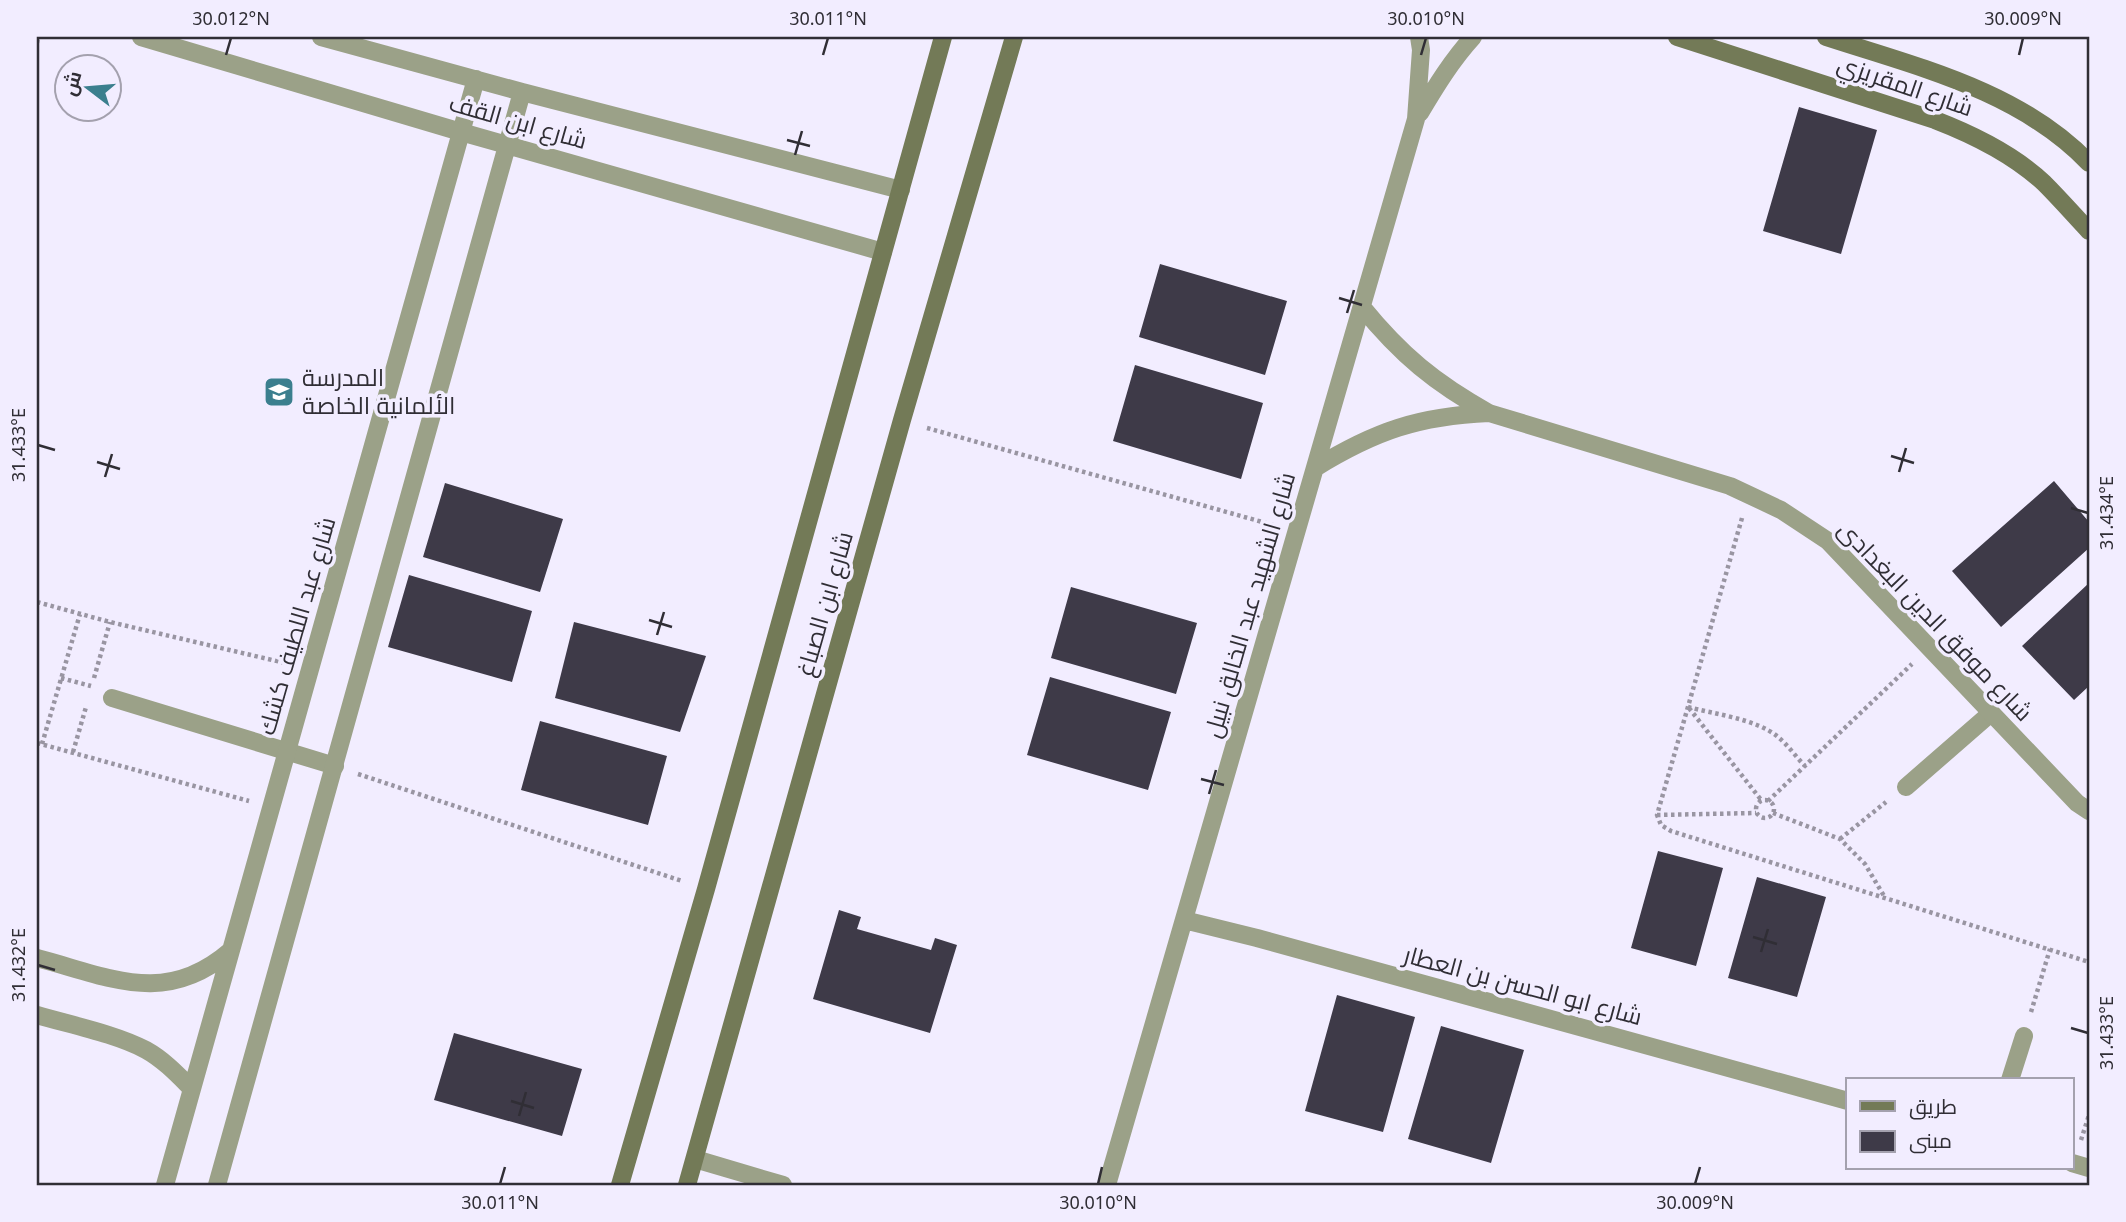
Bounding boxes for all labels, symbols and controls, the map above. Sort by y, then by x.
text: 30.012°N [192,6,270,30]
text: 30.011°N [789,6,867,30]
text: 30.010°N [1387,6,1465,30]
text: 30.009°N [1984,6,2062,30]
street label: شارع المقريزي [1832,46,1978,126]
north arrow [52,52,122,122]
text: ش [56,68,88,99]
street label: شارع ابن القف [445,85,591,157]
place label: المدرسة الألمانية الخاصة [302,360,456,421]
school or university icon: المدرسة الألمانية الخاصة [262,375,296,409]
text: 31.433°E [6,408,30,482]
street label: شارع الشهيد عبد الخالق نبيل [1195,468,1303,742]
text: 31.434°E [2094,476,2118,550]
street label: شارع موفق الدين البغدادى [1831,512,2041,728]
street label: شارع عبد اللطيف كشك [249,513,343,739]
street label: شارع ابن الصباغ [787,527,861,680]
text: 31.432°E [6,928,30,1002]
street label: شارع ابو الحسن بن العطار [1398,936,1646,1033]
text: 31.433°E [2094,996,2118,1070]
legend [1846,1078,2074,1170]
text: طريق [1909,1092,1957,1120]
text: مبنى [1909,1126,1952,1154]
text: 30.011°N [461,1190,539,1214]
text: 30.010°N [1059,1190,1137,1214]
text: 30.009°N [1656,1190,1734,1214]

